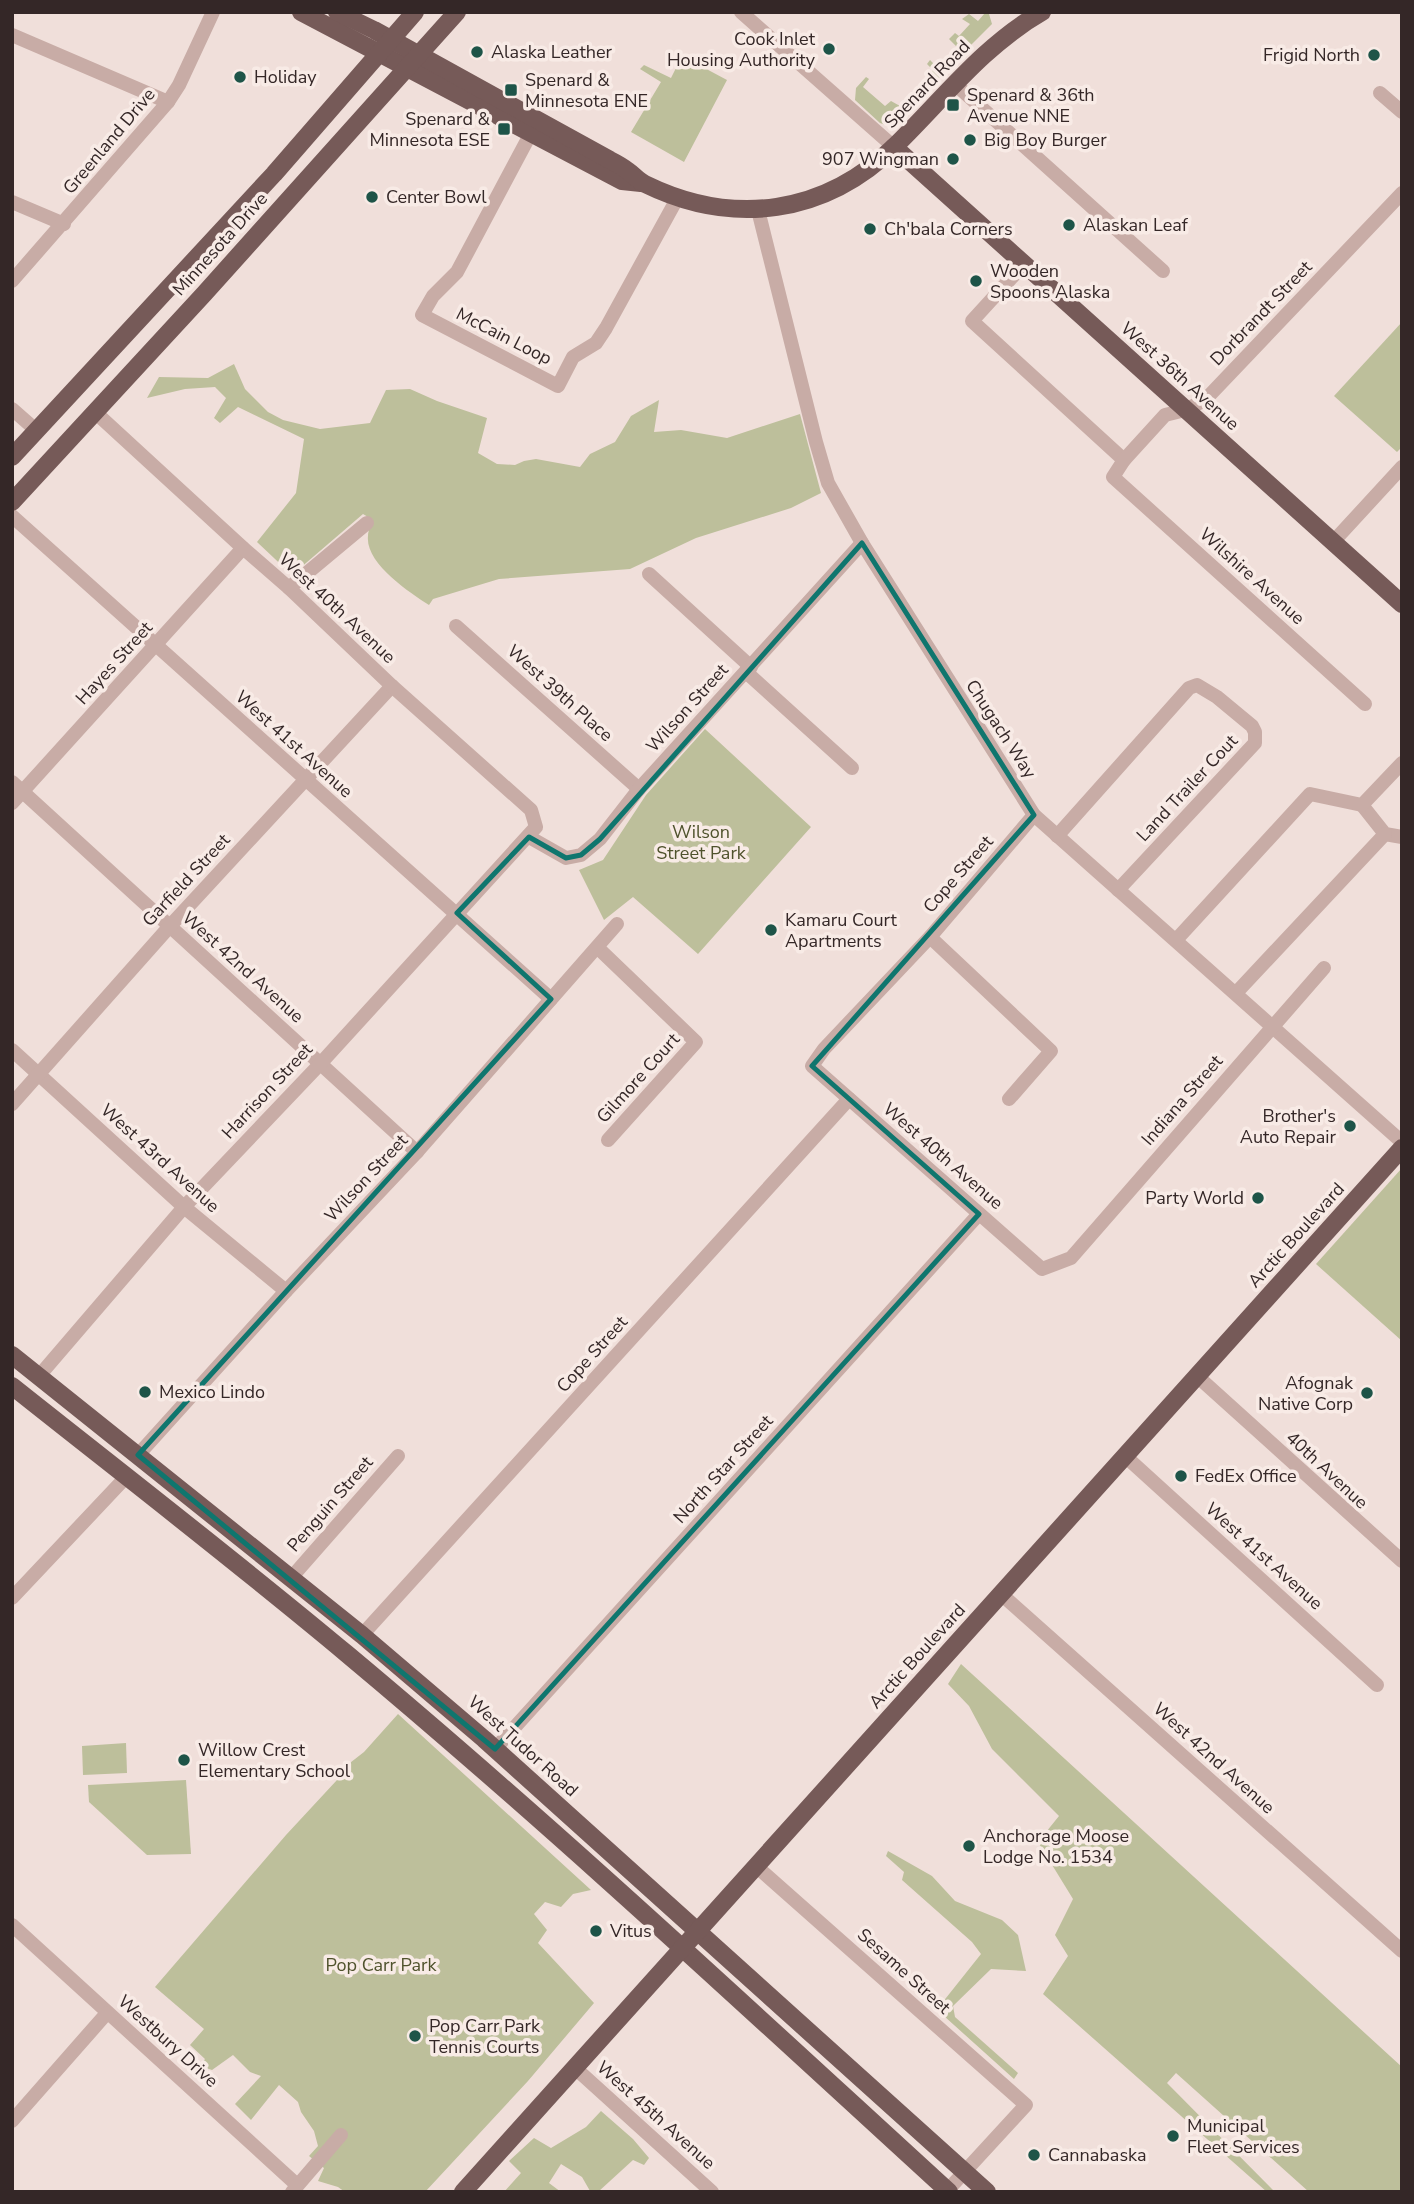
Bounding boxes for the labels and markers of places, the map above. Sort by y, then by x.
place label: Cook Inlet Housing Authority [667,27,816,72]
place label: Alaska Leather [491,40,613,64]
marker: Cook Inlet Housing Authority [821,41,837,57]
place label: Frigid North [1263,43,1360,67]
marker: Alaska Leather [469,44,485,60]
marker: Frigid North [1366,47,1382,63]
place label: Holiday [254,65,317,89]
place label: Spenard & Minnesota ENE [525,68,648,113]
marker: Holiday [232,69,248,85]
marker: Spenard & Minnesota ENE [503,82,519,98]
place label: Spenard & 36th Avenue NNE [967,83,1095,128]
marker: Spenard & 36th Avenue NNE [945,97,961,113]
place label: Spenard & Minnesota ESE [369,107,491,152]
marker: Spenard & Minnesota ESE [496,121,512,137]
place label: Big Boy Burger [984,128,1107,152]
marker: Big Boy Burger [962,132,978,148]
place label: 907 Wingman [822,147,939,171]
marker: 907 Wingman [945,151,961,167]
place label: Center Bowl [386,185,487,209]
marker: Center Bowl [364,189,380,205]
place label: Alaskan Leaf [1083,213,1189,237]
place label: Ch'bala Corners [884,217,1013,241]
marker: Alaskan Leaf [1061,217,1077,233]
marker: Ch'bala Corners [862,221,878,237]
place label: Wooden Spoons Alaska [990,259,1110,304]
marker: Wooden Spoons Alaska [968,273,984,289]
place label: Kamaru Court Apartments [785,908,897,953]
marker: Kamaru Court Apartments [763,922,779,938]
place label: Brother's Auto Repair [1240,1104,1337,1149]
marker: Brother's Auto Repair [1342,1118,1358,1134]
place label: Party World [1145,1186,1244,1210]
marker: Party World [1250,1190,1266,1206]
place label: Afognak Native Corp [1258,1371,1354,1416]
place label: Mexico Lindo [159,1380,265,1404]
marker: Mexico Lindo [137,1384,153,1400]
marker: Afognak Native Corp [1359,1385,1375,1401]
place label: FedEx Office [1195,1464,1296,1488]
marker: FedEx Office [1173,1468,1189,1484]
place label: Willow Crest Elementary School [198,1738,351,1783]
marker: Willow Crest Elementary School [176,1752,192,1768]
place label: Anchorage Moose Lodge No. 1534 [983,1824,1129,1869]
marker: Anchorage Moose Lodge No. 1534 [961,1838,977,1854]
place label: Vitus [609,1919,652,1943]
marker: Vitus [588,1923,604,1939]
place label: Pop Carr Park Tennis Courts [429,2014,541,2059]
marker: Pop Carr Park Tennis Courts [407,2028,423,2044]
place label: Municipal Fleet Services [1187,2114,1300,2159]
marker: Municipal Fleet Services [1165,2128,1181,2144]
place label: Cannabaska [1048,2143,1147,2167]
marker: Cannabaska [1026,2147,1042,2163]

